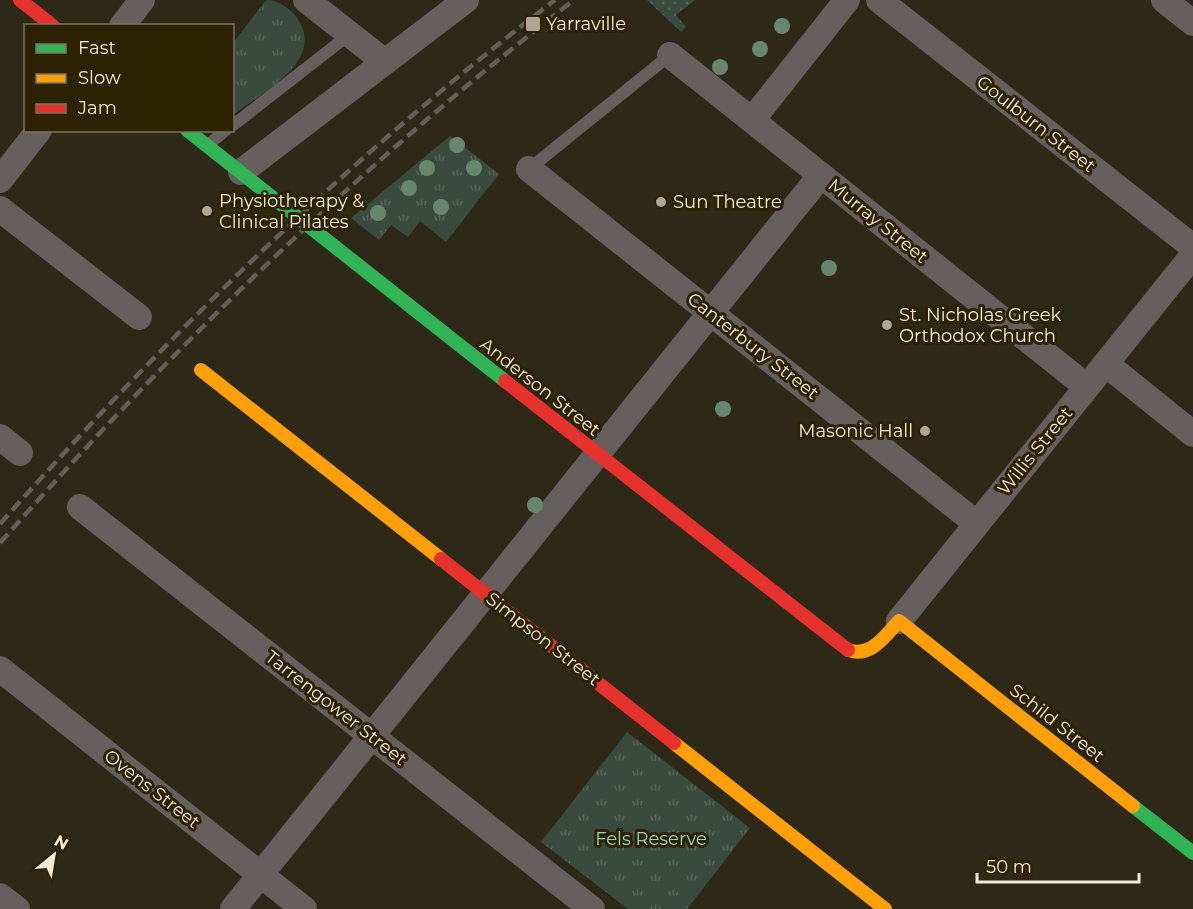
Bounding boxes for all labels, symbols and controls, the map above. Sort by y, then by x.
place label: Yarraville [546,13,626,35]
marker: Yarraville [524,15,542,33]
legend [24,24,234,132]
text: Fast [78,37,116,59]
text: Slow [78,67,121,89]
street label: Goulburn Street [972,71,1100,177]
text: Jam [77,97,117,119]
street label: Murray Street [824,174,932,268]
place label: Physiotherapy & Clinical Pilates [219,190,364,233]
place label: Sun Theatre [673,191,782,213]
marker: Sun Theatre [654,195,668,209]
marker: Physiotherapy & Clinical Pilates [200,204,214,218]
street label: Canterbury Street [683,288,823,404]
place label: St. Nicholas Greek Orthodox Church [899,304,1062,347]
marker: St. Nicholas Greek Orthodox Church [880,318,894,332]
street label: Anderson Street [475,333,605,441]
street label: Willis Street [993,403,1077,499]
place label: Masonic Hall [798,420,913,442]
marker: Masonic Hall [918,424,932,438]
street label: Simpson Street [482,588,604,690]
street label: Tarrengower Street [261,646,411,770]
street label: Schild Street [1005,679,1109,767]
street label: Ovens Street [100,745,204,833]
north arrow [24,825,84,885]
park label: Fels Reserve [595,828,707,850]
text: N [51,831,72,854]
scale bar [977,846,1139,884]
text: 50 m [986,856,1032,878]

